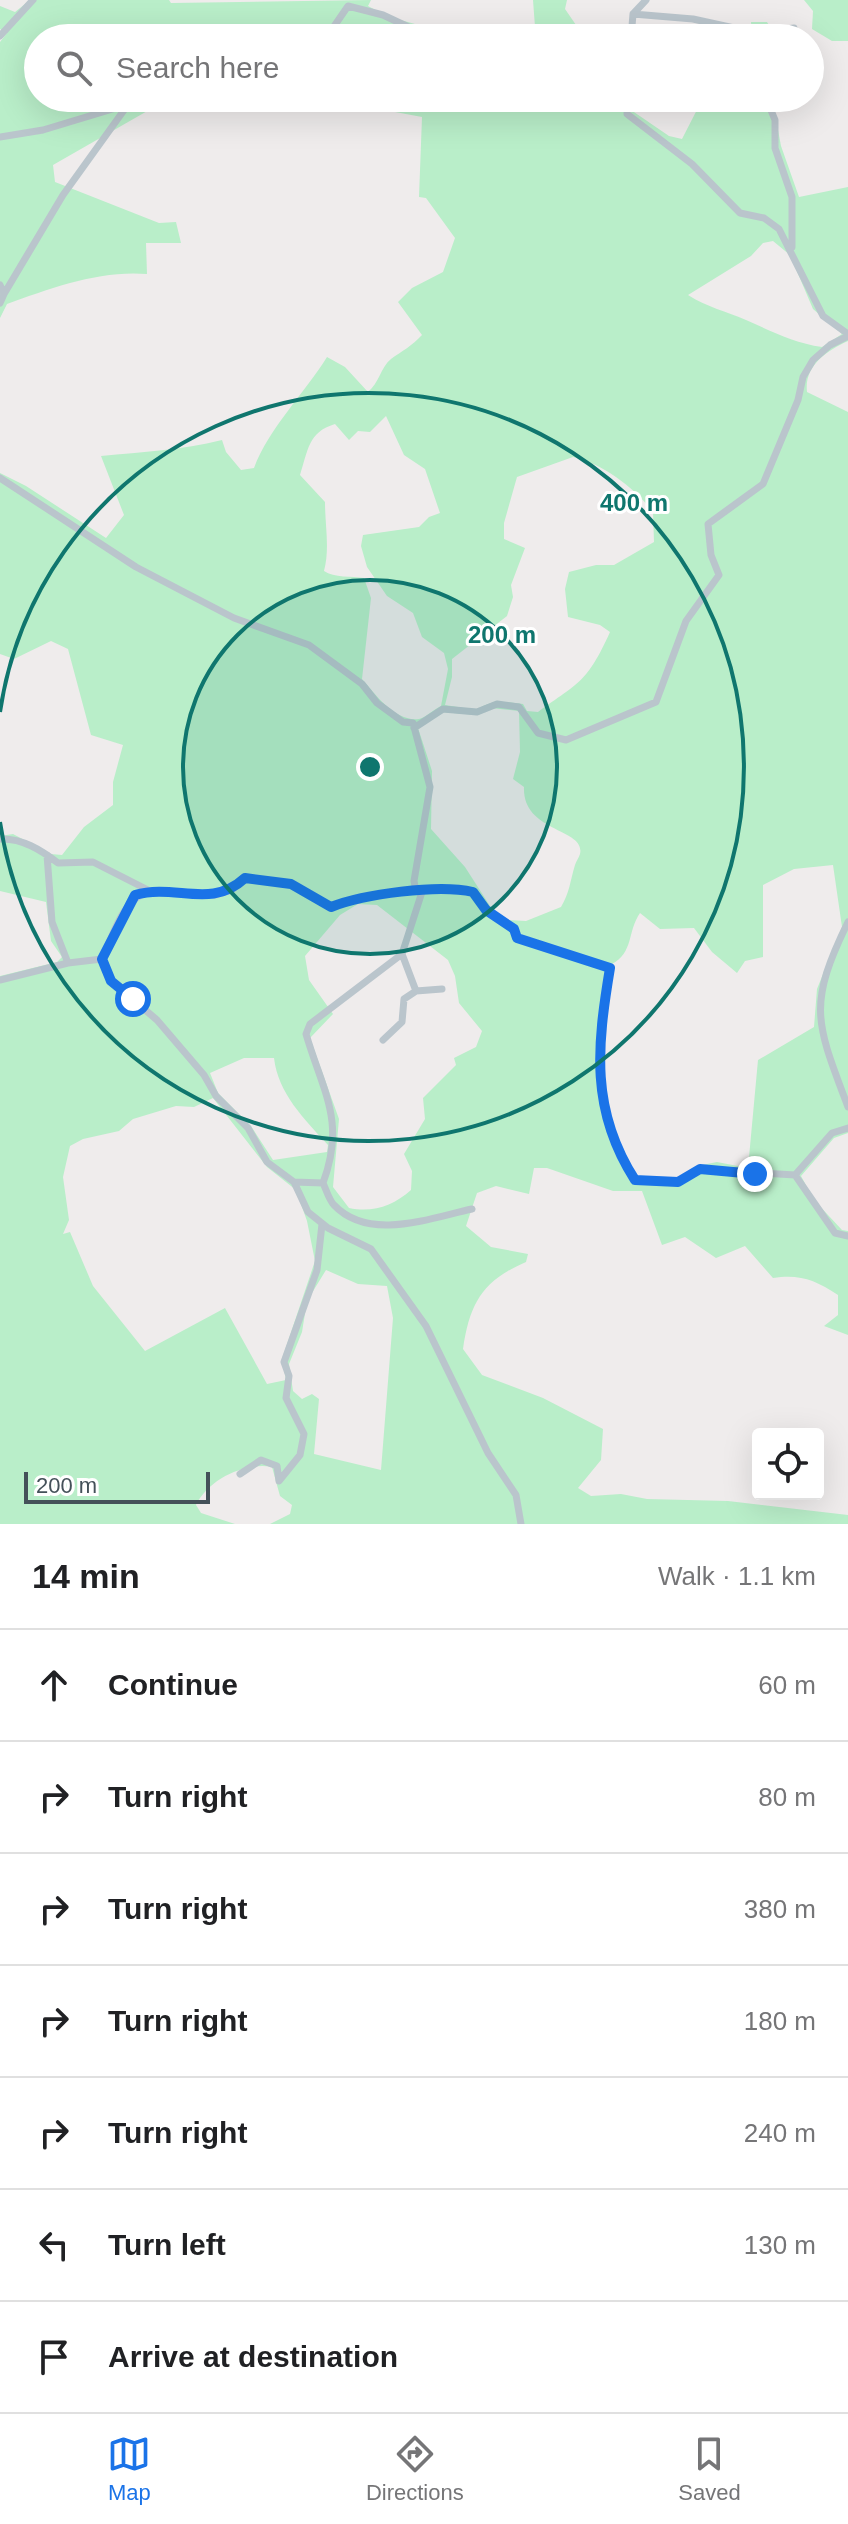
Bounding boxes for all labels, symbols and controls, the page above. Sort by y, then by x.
search box [24,24,824,112]
icon: search [52,46,96,90]
text: Search here [116,51,279,84]
text: 400 m [600,489,668,516]
text: 200 m [468,621,536,648]
centre of rings [356,753,384,781]
route start [115,981,151,1017]
route end [737,1156,773,1192]
map controls [752,1428,824,1500]
button: locate [752,1428,824,1500]
scale bar [24,1468,210,1504]
text: 200 m [36,1473,97,1498]
text: 14 min [32,1557,140,1595]
text: Walk · 1.1 km [658,1561,816,1591]
icon: ahead [32,1663,76,1707]
text: Continue [108,1668,238,1701]
text: 60 m [758,1670,816,1700]
icon: right [32,1775,76,1819]
text: Turn right [108,1780,247,1813]
text: 80 m [758,1782,816,1812]
icon: right [32,1887,76,1931]
text: Turn right [108,1892,247,1925]
text: 380 m [744,1894,816,1924]
icon: right [32,1999,76,2043]
text: Turn right [108,2004,247,2037]
text: 180 m [744,2006,816,2036]
icon: right [32,2111,76,2155]
text: Turn right [108,2116,247,2149]
text: 240 m [744,2118,816,2148]
icon: left [32,2223,76,2267]
text: Turn left [108,2228,226,2261]
text: 130 m [744,2230,816,2260]
icon: arrive [32,2335,76,2379]
text: Arrive at destination [108,2340,398,2373]
tab: Map [107,2432,151,2506]
tab: Directions [366,2432,464,2506]
tab: Saved [678,2432,741,2506]

